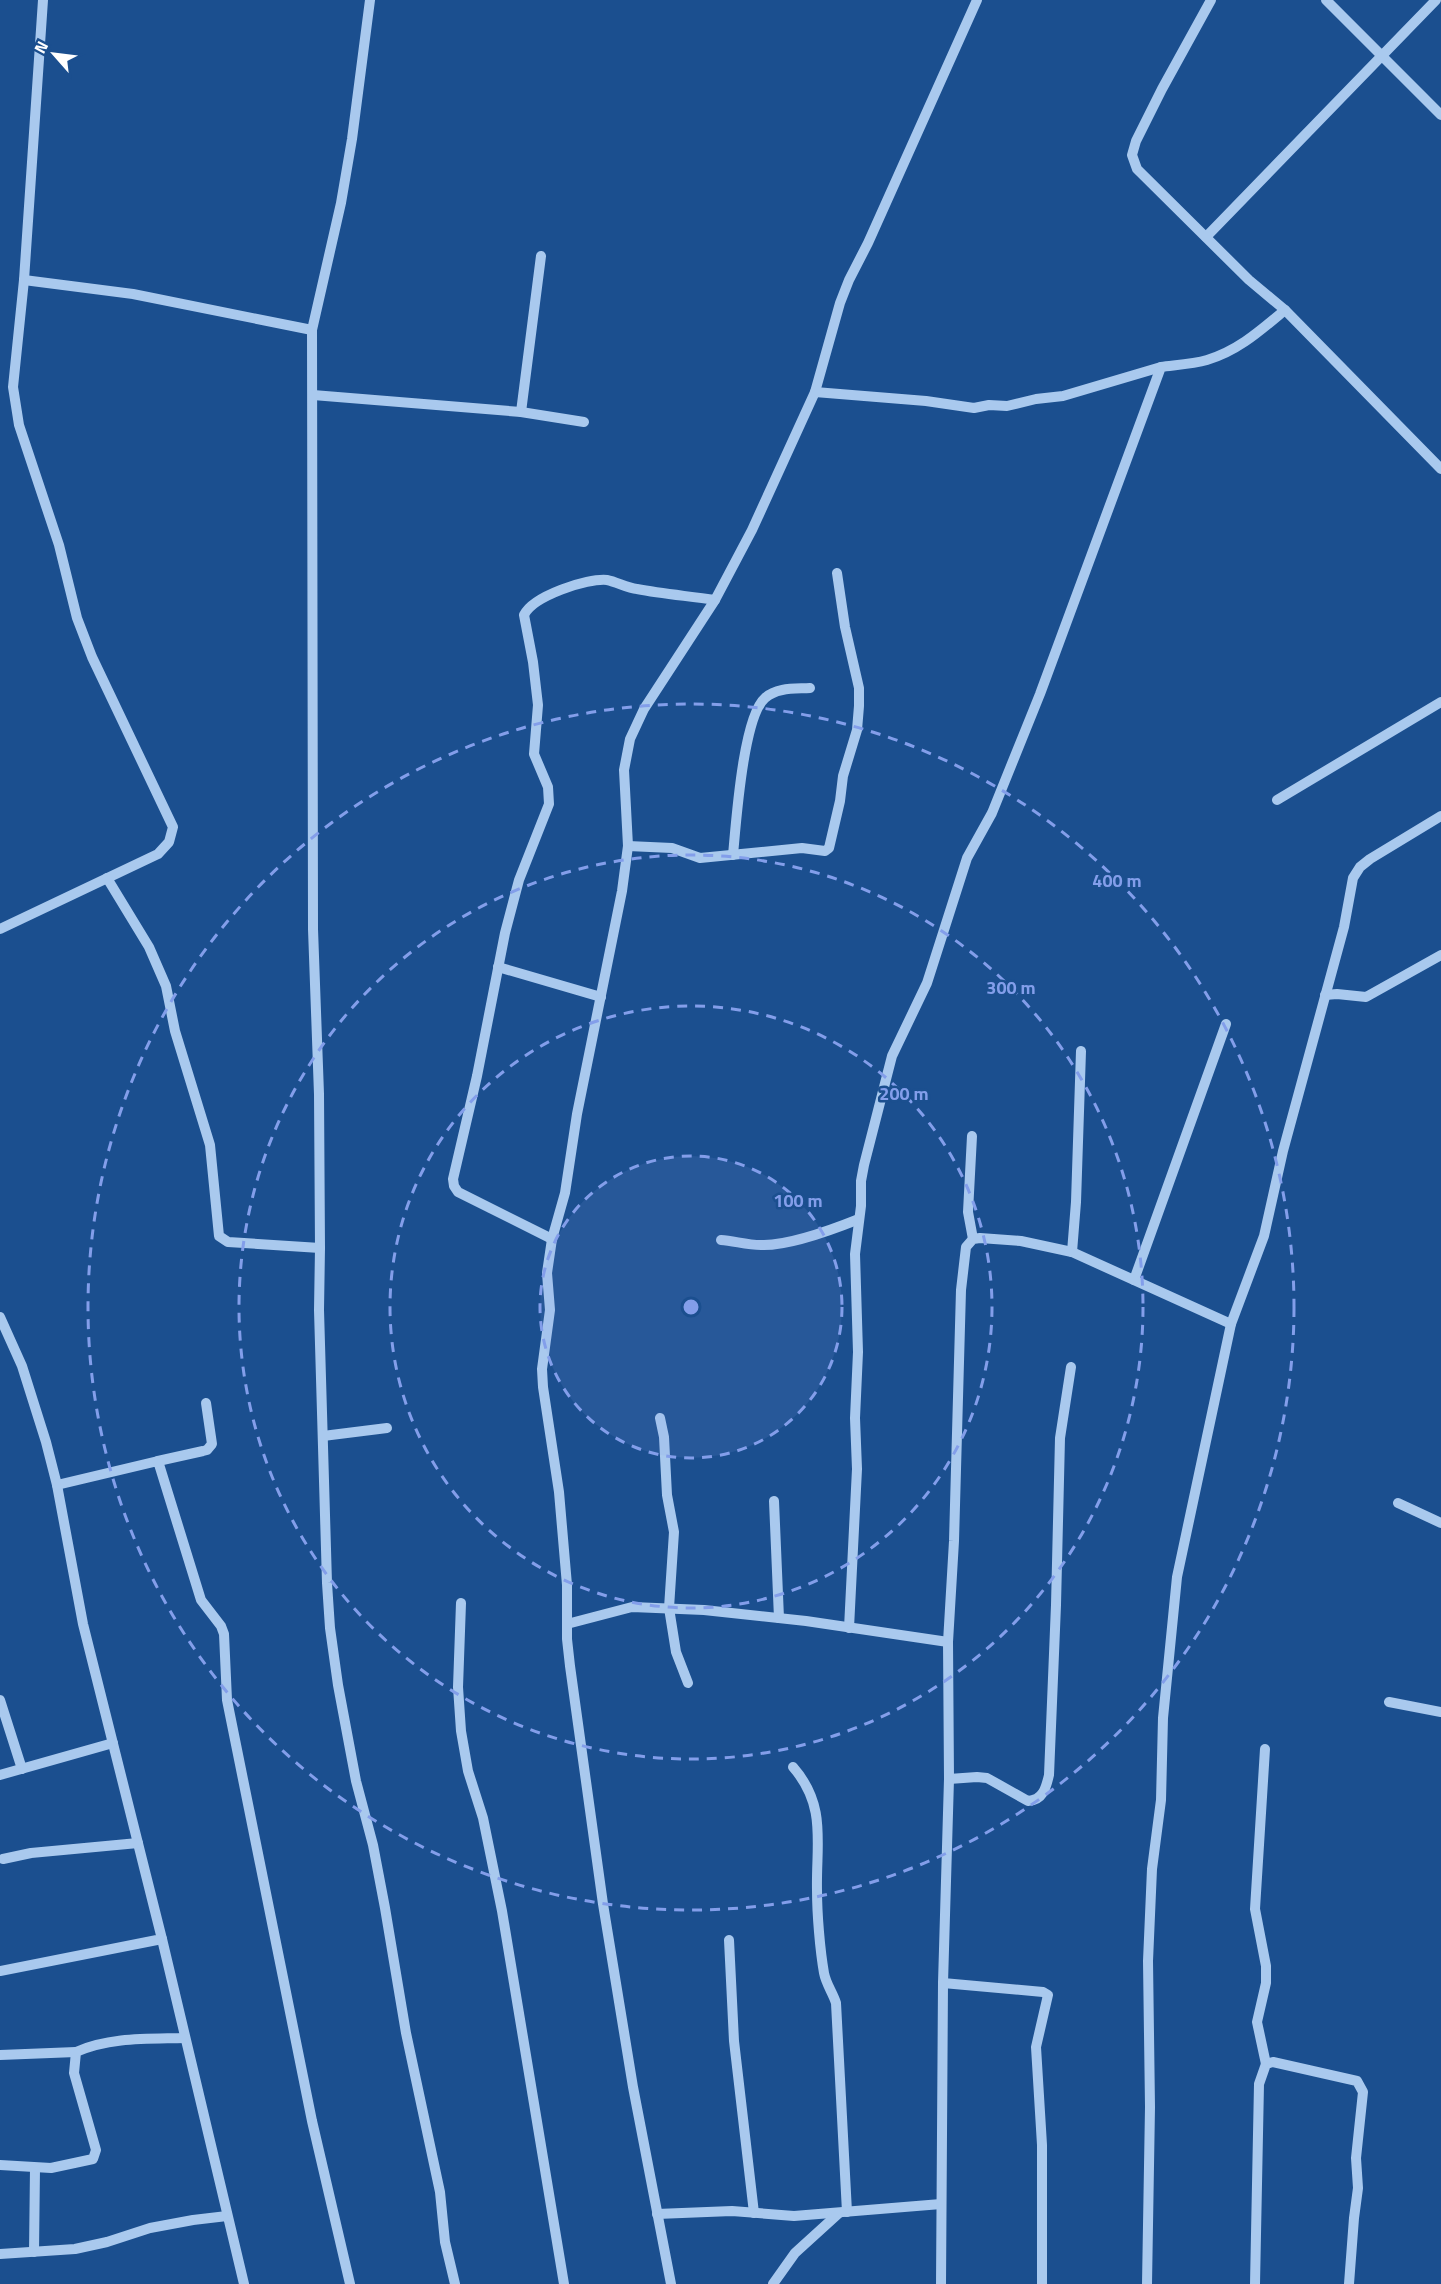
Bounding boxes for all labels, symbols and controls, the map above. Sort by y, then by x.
north arrow [24,24,84,84]
text: N [28,36,54,57]
text: 400 m [1092,867,1142,894]
text: 300 m [986,974,1036,1001]
text: 200 m [879,1080,929,1107]
text: 100 m [773,1187,823,1214]
centre of rings [681,1297,701,1317]

